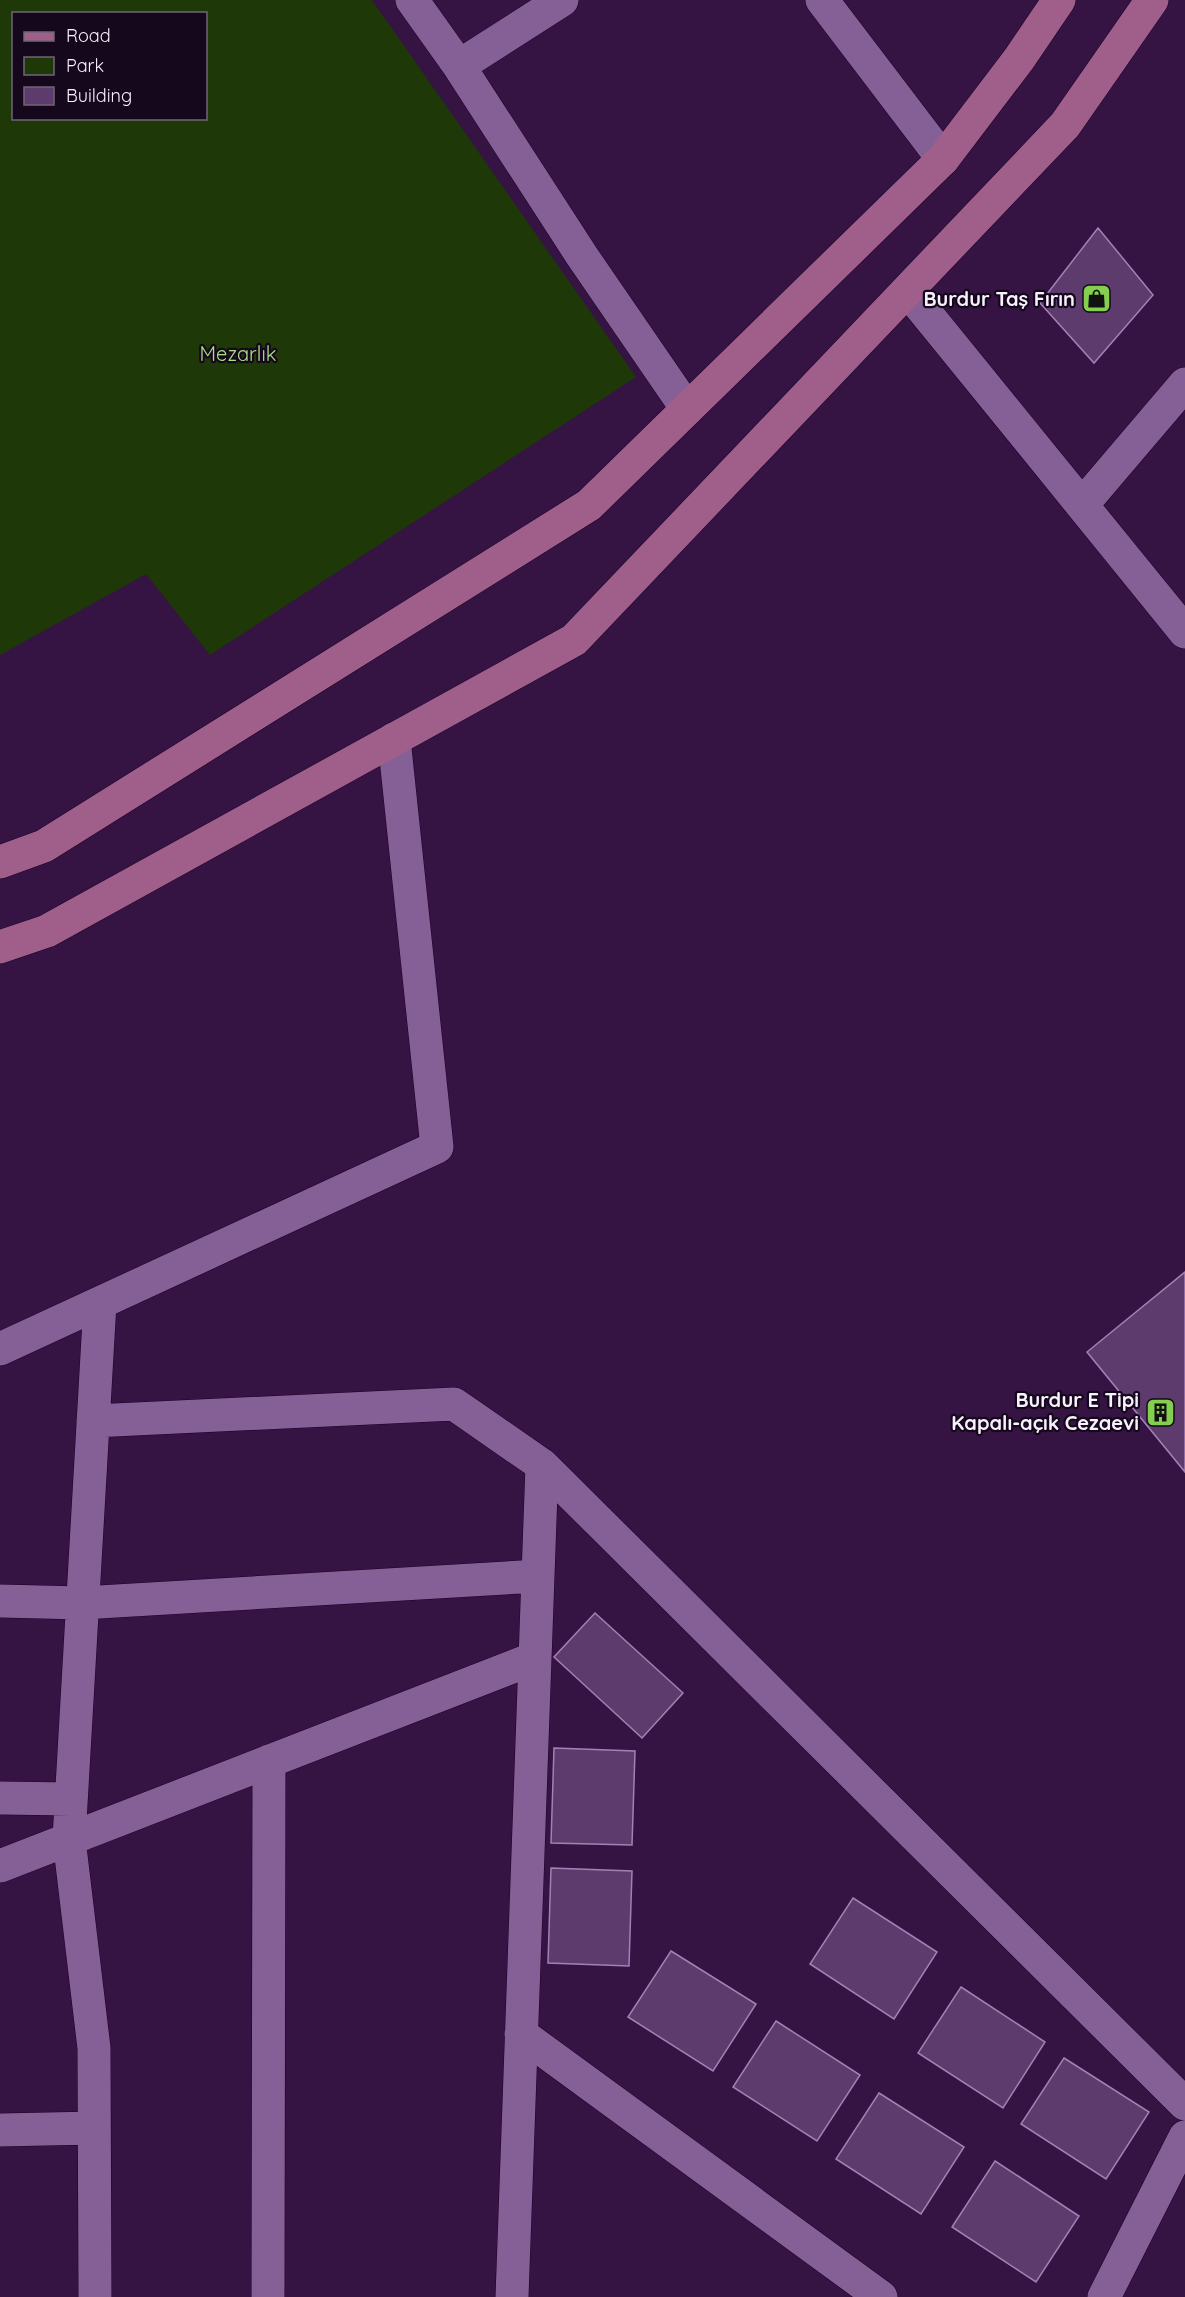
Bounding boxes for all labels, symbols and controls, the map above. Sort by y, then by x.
legend [12,12,207,120]
text: Road [66,24,111,47]
text: Park [66,54,104,77]
text: Building [66,84,132,107]
shop icon: Burdur Taş Fırın [1080,283,1112,315]
place label: Burdur Taş Fırın [923,286,1075,311]
park label: Mezarlık [200,341,276,366]
place label: Burdur E Tipi Kapalı-açık Cezaevi [951,1387,1139,1435]
building icon: Burdur E Tipi Kapalı-açık Cezaevi [1144,1396,1176,1428]

